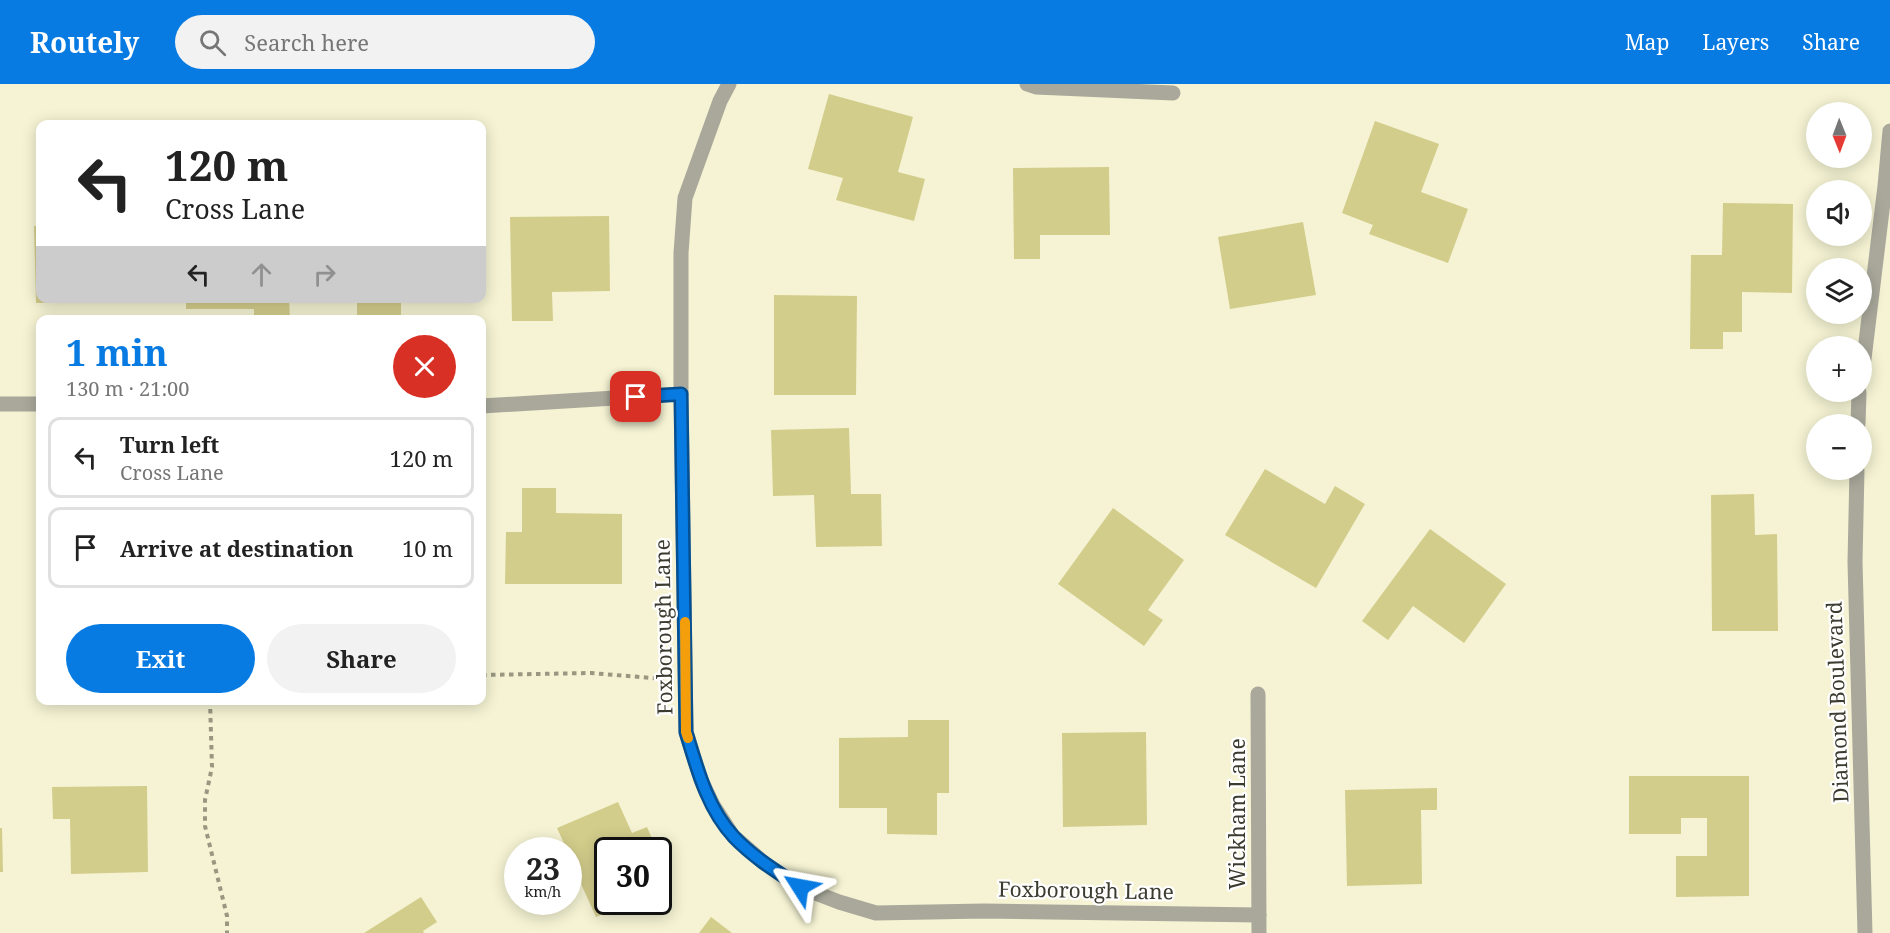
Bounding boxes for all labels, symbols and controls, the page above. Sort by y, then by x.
search box [175,15,595,69]
text: Routely [30,23,139,61]
icon: search [196,26,229,59]
text: Search here [244,27,369,57]
text: Map [1625,28,1669,56]
text: Layers [1702,28,1769,56]
text: Share [1802,28,1860,56]
north arrow [1806,102,1872,168]
map controls [1806,102,1872,480]
text: 120 m [165,136,289,193]
icon: left [66,144,144,222]
button: sound [1806,180,1872,246]
text: Cross Lane [165,190,305,227]
icon: left [182,258,215,291]
icon: ahead [245,258,278,291]
icon: right [308,258,341,291]
button: layers [1806,258,1872,324]
text: 1 min [66,328,168,377]
button: close [393,335,456,398]
button: + [1806,336,1872,402]
pin [610,371,661,422]
text: 130 m · 21:00 [66,375,189,402]
icon: arrive [619,380,652,413]
button: − [1806,414,1872,480]
text: Turn left [120,429,219,459]
icon: left [69,441,102,474]
text: 120 m [390,443,453,473]
text: Cross Lane [120,459,224,486]
icon: arrive [69,531,102,564]
text: Arrive at destination [120,533,354,563]
text: 10 m [402,533,453,563]
street label: Foxborough Lane [647,539,679,715]
street label: Diamond Boulevard [1819,601,1855,803]
button: Exit [66,624,255,693]
button: Share [267,624,456,693]
street label: Wickham Lane [1223,738,1251,890]
speed limit sign: 30 [594,837,672,915]
text: 23 [526,848,560,889]
position arrow [768,855,832,919]
street label: Foxborough Lane [998,874,1174,906]
text: km/h [525,881,561,901]

